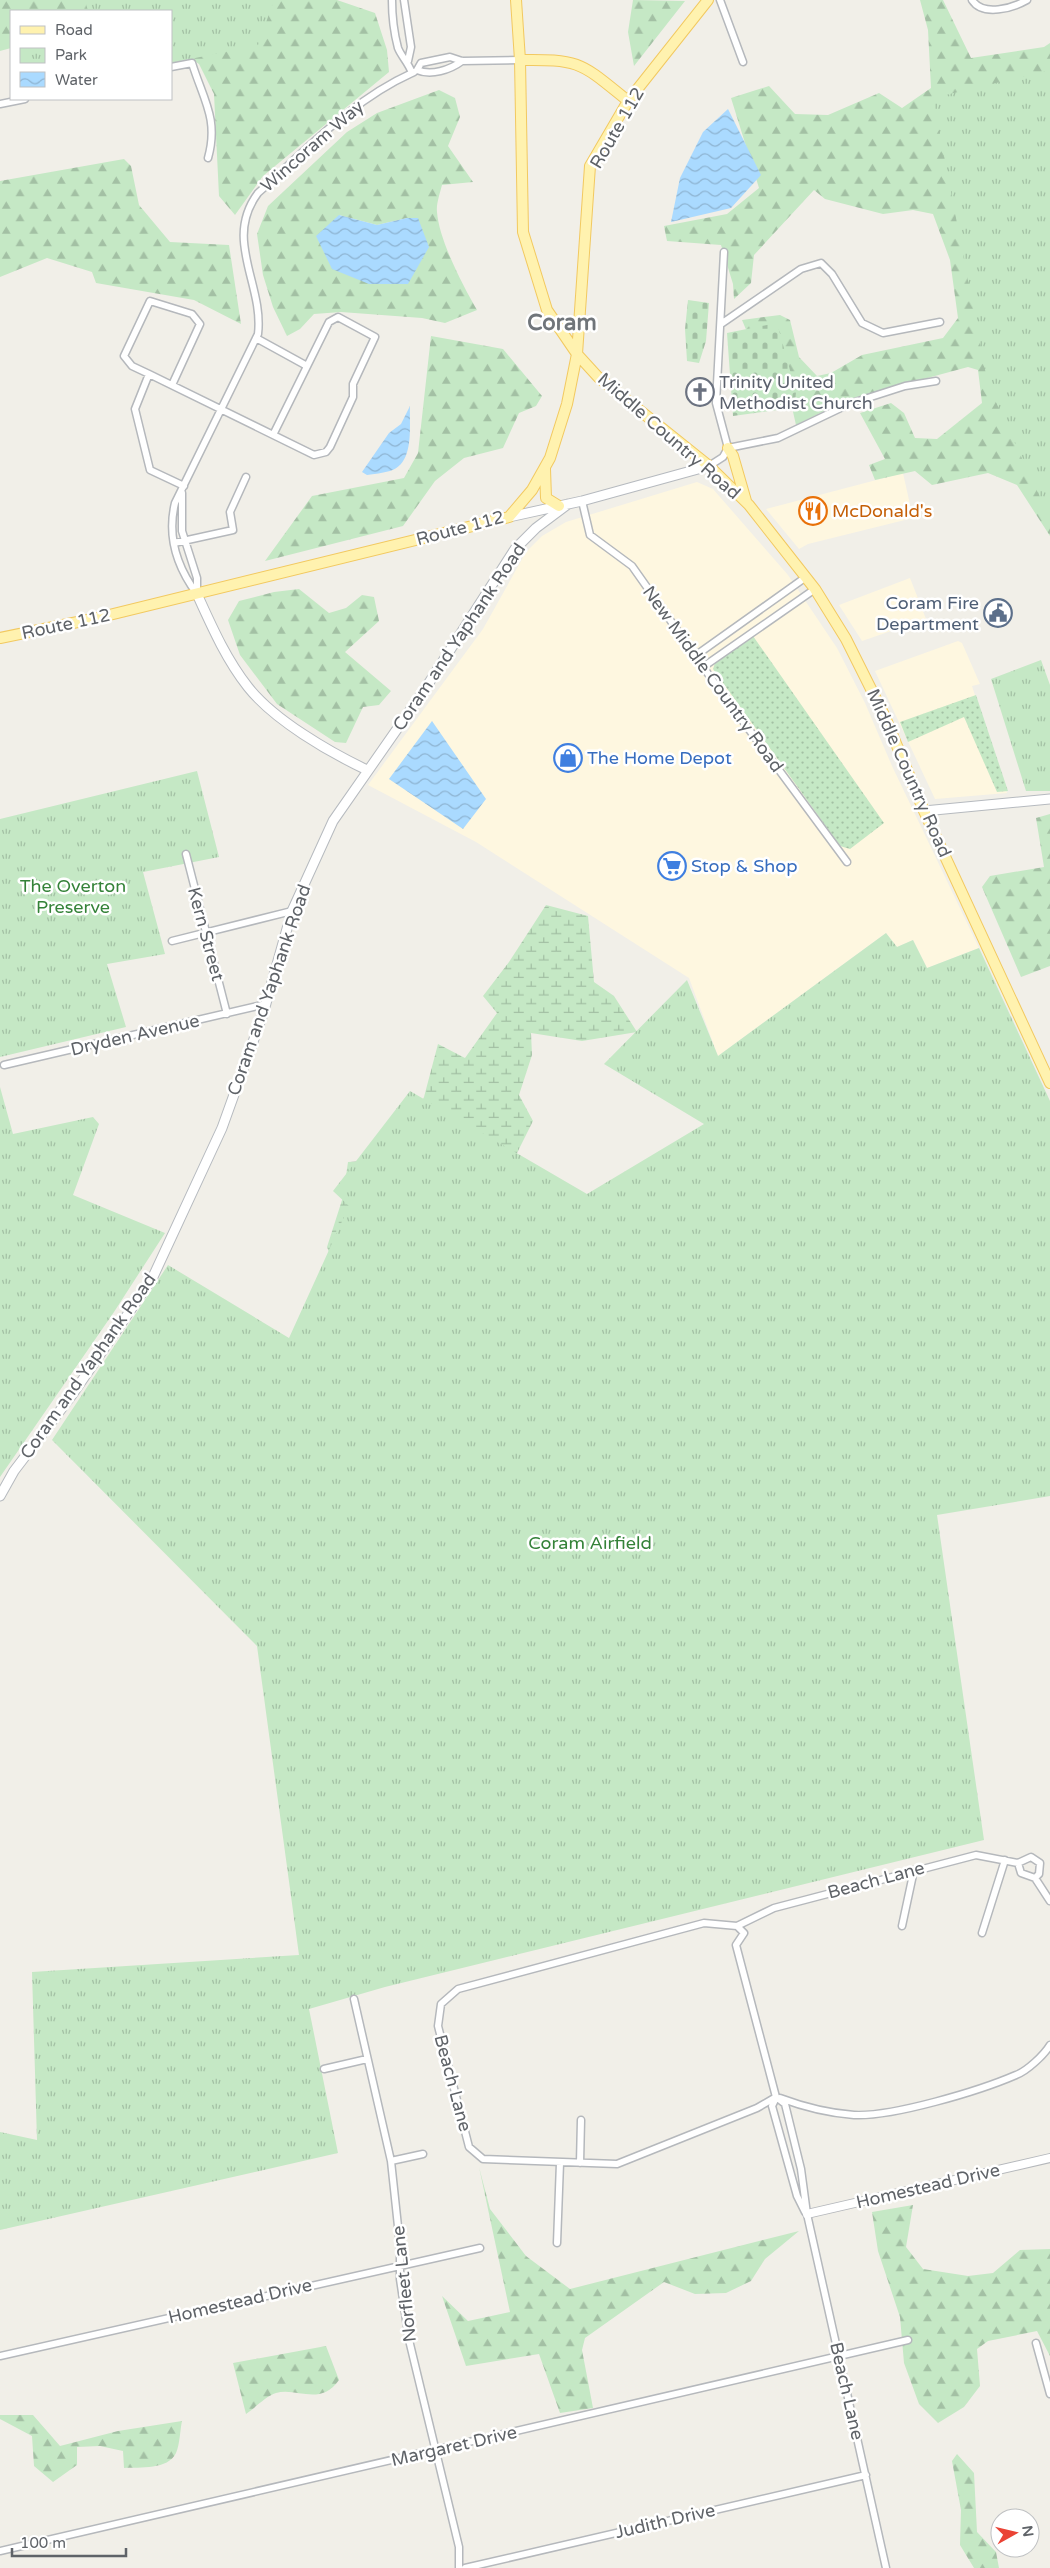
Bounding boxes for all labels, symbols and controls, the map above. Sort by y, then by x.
legend [10,10,172,100]
text: Road [55,21,93,39]
text: Park [55,46,87,64]
text: Water [55,71,98,89]
street label: Route 112 [585,83,649,173]
street label: Wincoram Way [256,95,368,197]
district label: Coram [527,310,597,336]
street label: Middle Country Road [593,368,745,504]
place label: Trinity United Methodist Church [719,371,873,414]
church icon: Trinity United Methodist Church [685,377,715,407]
restaurant icon: McDonald's [798,496,828,526]
place label: McDonald's [832,500,932,522]
street label: Route 112 [414,506,506,550]
street label: Coram and Yaphank Road [388,539,530,735]
street label: New Middle Country Road [638,581,788,777]
place label: Coram Fire Department [876,592,979,635]
public building icon: Coram Fire Department [983,598,1013,628]
street label: Route 112 [20,604,112,644]
street label: Middle Country Road [862,685,956,861]
shop icon: The Home Depot [553,743,583,773]
place label: The Home Depot [587,747,732,769]
supermarket icon: Stop & Shop [657,851,687,881]
place label: Stop & Shop [691,855,798,877]
park label: The Overton Preserve [20,875,126,918]
street label: Coram and Yaphank Road [222,882,316,1098]
street label: Kern Street [183,885,229,983]
street label: Dryden Avenue [69,1010,201,1060]
street label: Coram and Yaphank Road [15,1269,161,1463]
park label: Coram Airfield [528,1532,652,1554]
street label: Beach Lane [825,1856,927,1904]
street label: Beach Lane [429,2032,477,2134]
street label: Homestead Drive [854,2159,1002,2213]
street label: Norfleet Lane [387,2225,421,2343]
street label: Homestead Drive [166,2274,314,2328]
street label: Beach Lane [825,2340,869,2442]
street label: Margaret Drive [389,2421,519,2471]
street label: Judith Drive [613,2499,717,2543]
north arrow [990,2508,1040,2558]
text: N [1018,2525,1037,2538]
scale bar [12,2526,126,2558]
text: 100 m [20,2534,66,2552]

